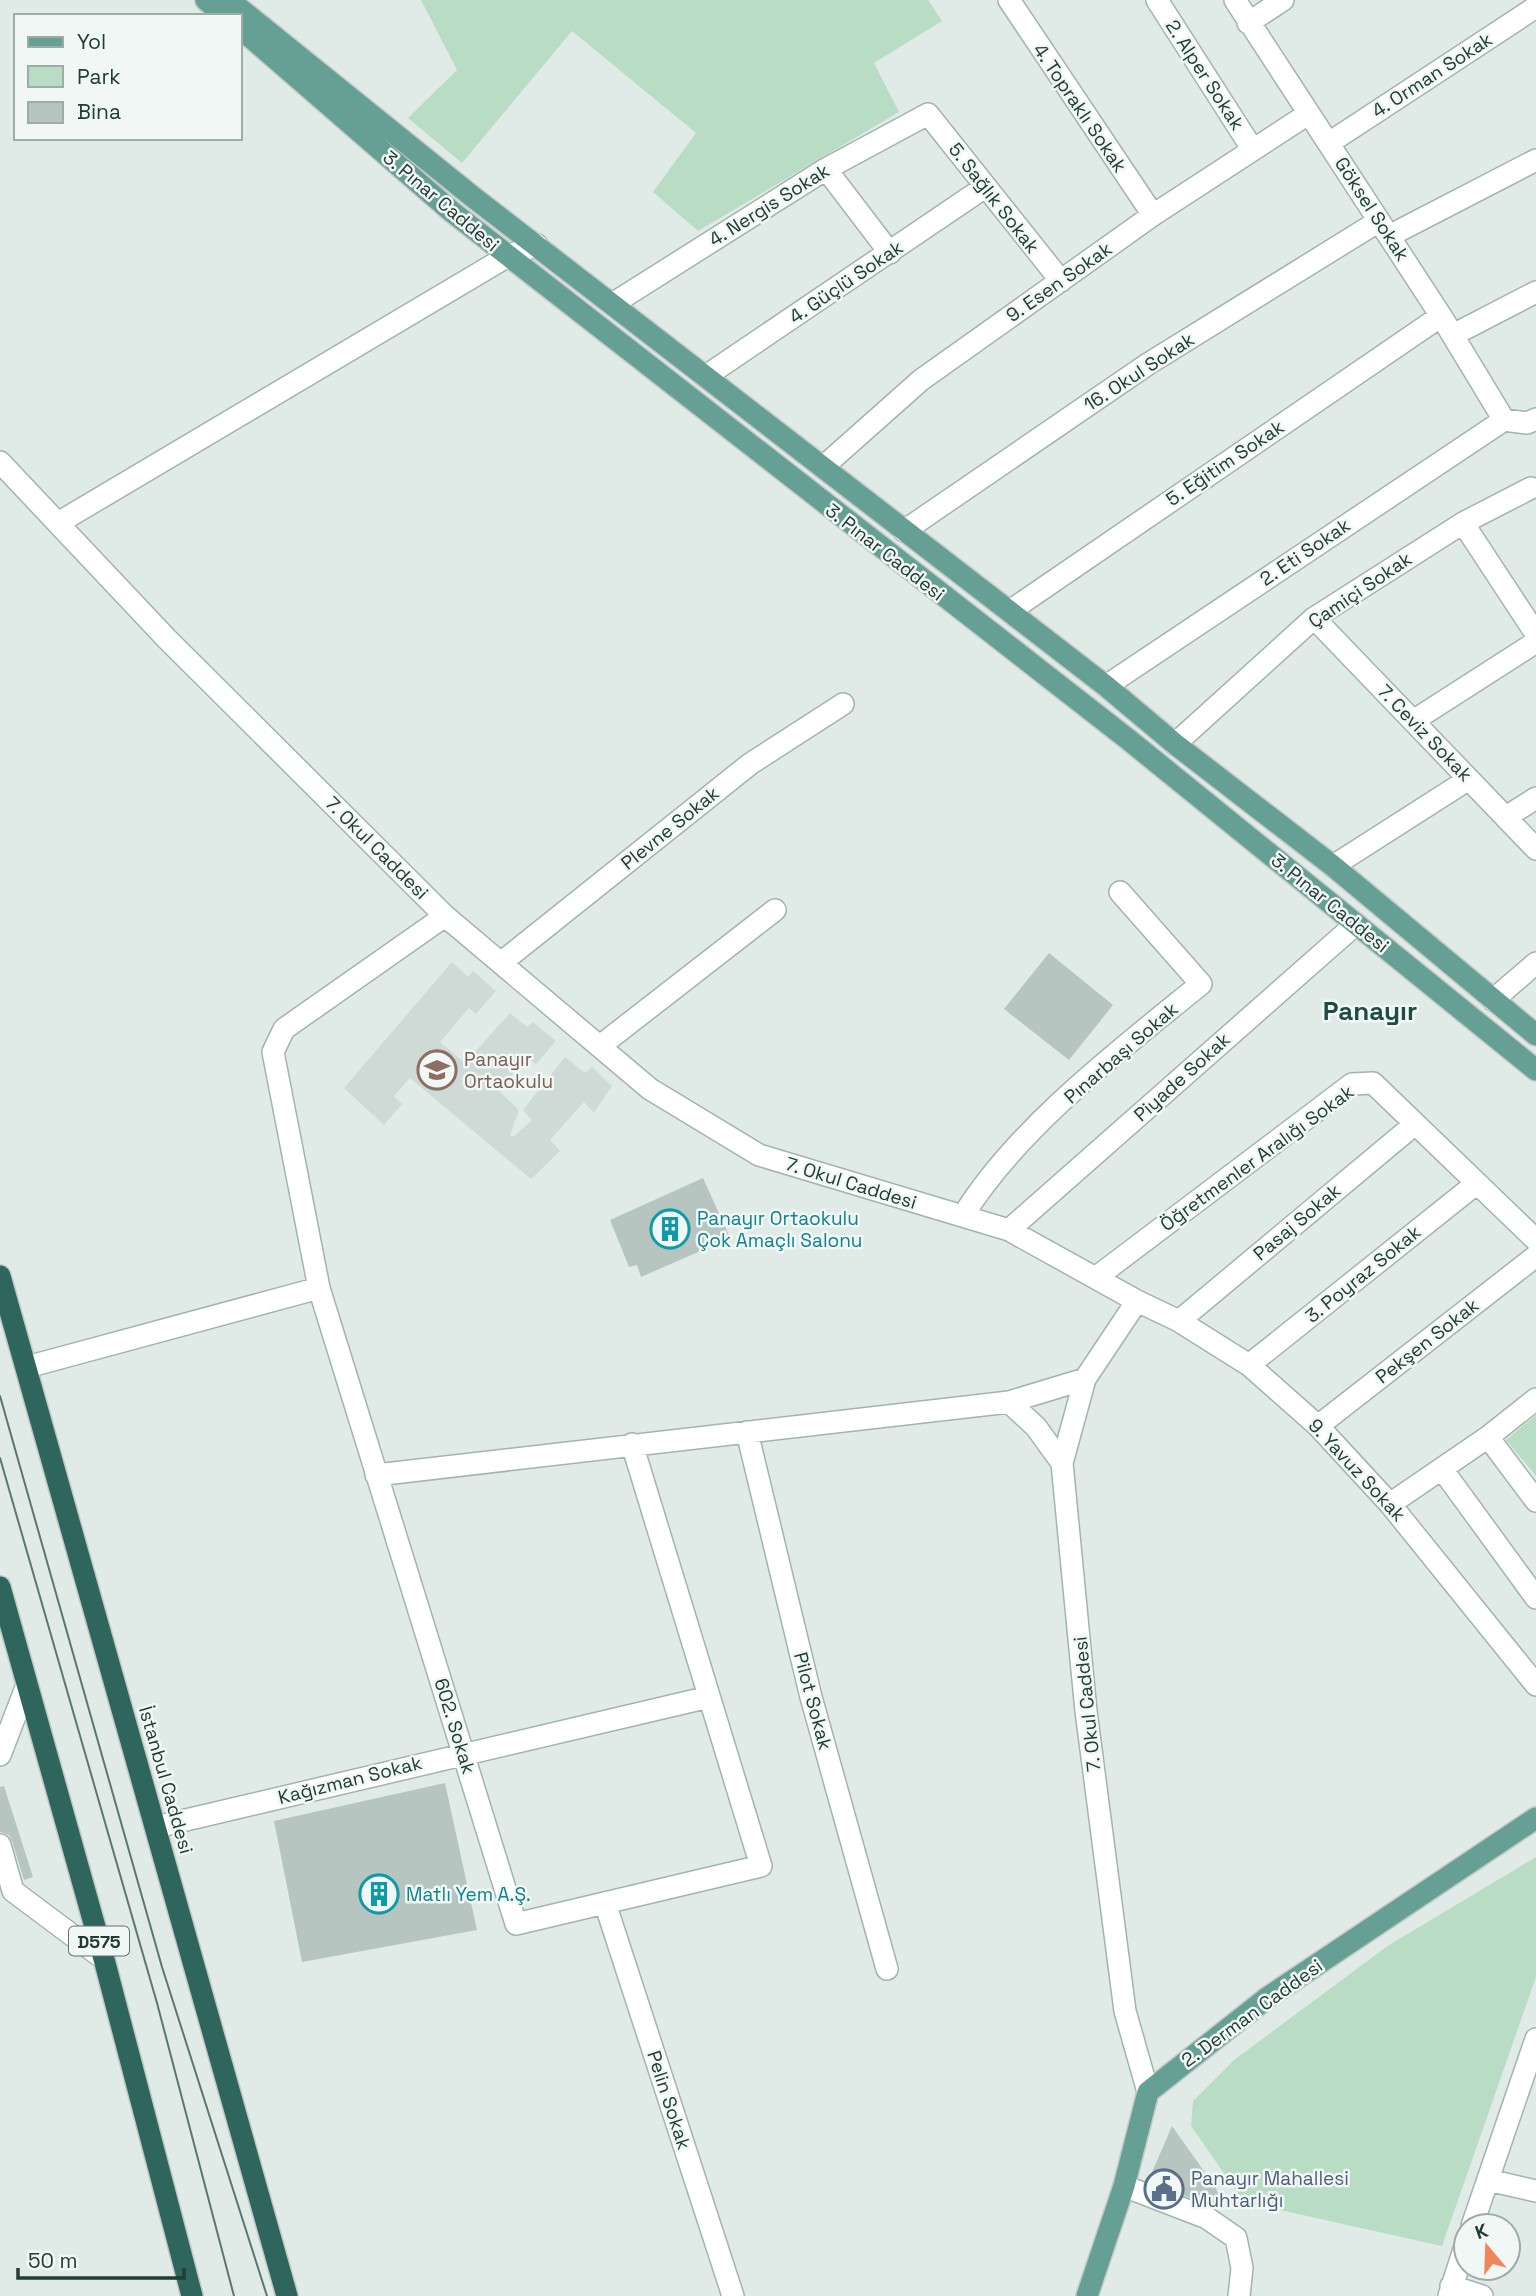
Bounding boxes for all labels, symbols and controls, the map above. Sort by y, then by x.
legend [14,14,242,140]
street label: 2. Alper Sokak [1160,15,1250,135]
street label: 4. Orman Sokak [1367,27,1497,123]
text: Yol [77,28,106,55]
street label: 4. Topraklı Sokak [1028,39,1132,177]
text: Park [77,63,121,90]
text: Bina [77,98,121,125]
street label: 5. Sağlık Sokak [943,138,1045,258]
street label: 3. Pınar Caddesi [378,145,504,257]
street label: Göksel Sokak [1329,152,1415,266]
street label: 4. Nergis Sokak [704,158,834,252]
street label: 4. Güçlü Sokak [784,235,908,329]
street label: 9. Esen Sokak [1001,236,1117,328]
street label: 16. Okul Sokak [1079,327,1199,417]
street label: 5. Eğitim Sokak [1161,414,1289,512]
street label: 3. Pınar Caddesi [820,498,950,606]
street label: 2. Eti Sokak [1255,513,1355,591]
street label: Çamiçi Sokak [1303,546,1417,634]
street label: 7. Ceviz Sokak [1372,679,1478,787]
street label: Plevne Sokak [616,781,724,875]
street label: 7. Okul Caddesi [320,791,434,905]
street label: 3. Pınar Caddesi [1266,848,1394,958]
district label: Panayır [1323,994,1417,1028]
street label: Pınarbaşı Sokak [1059,997,1183,1109]
street label: Piyade Sokak [1129,1027,1235,1127]
place label: Panayır Ortaokulu [464,1047,553,1094]
school or university icon: Panayır Ortaokulu [416,1049,458,1091]
street label: Öğretmenler Aralığı Sokak [1155,1079,1359,1237]
street label: 7. Okul Caddesi [782,1151,920,1215]
street label: Pasaj Sokak [1248,1178,1346,1266]
place label: Panayır Ortaokulu Çok Amaçlı Salonu [697,1206,862,1253]
building icon: Panayır Ortaokulu Çok Amaçlı Salonu [649,1208,691,1250]
street label: 3. Poyraz Sokak [1300,1220,1426,1328]
street label: Pekşen Sokak [1370,1293,1484,1389]
street label: 9. Yavuz Sokak [1303,1413,1411,1527]
street label: 7. Okul Caddesi [1067,1635,1107,1773]
street label: Pilot Sokak [788,1649,838,1753]
street label: 602. Sokak [429,1675,481,1777]
street label: İstanbul Caddesi [133,1703,199,1857]
street label: Kağızman Sokak [275,1750,425,1810]
building icon: Matlı Yem A.Ş. [358,1873,400,1915]
place label: Matlı Yem A.Ş. [406,1882,531,1907]
road number: D575 [69,1926,129,1955]
street label: 2. Derman Caddesi [1176,1953,1328,2073]
street label: Pelin Sokak [641,2047,697,2153]
place label: Panayır Mahallesi Muhtarlığı [1191,2166,1349,2213]
public building icon: Panayır Mahallesi Muhtarlığı [1143,2168,1185,2210]
north arrow [1452,2212,1522,2282]
text: K [1472,2218,1491,2245]
scale bar [18,2236,184,2280]
text: 50 m [28,2247,78,2274]

